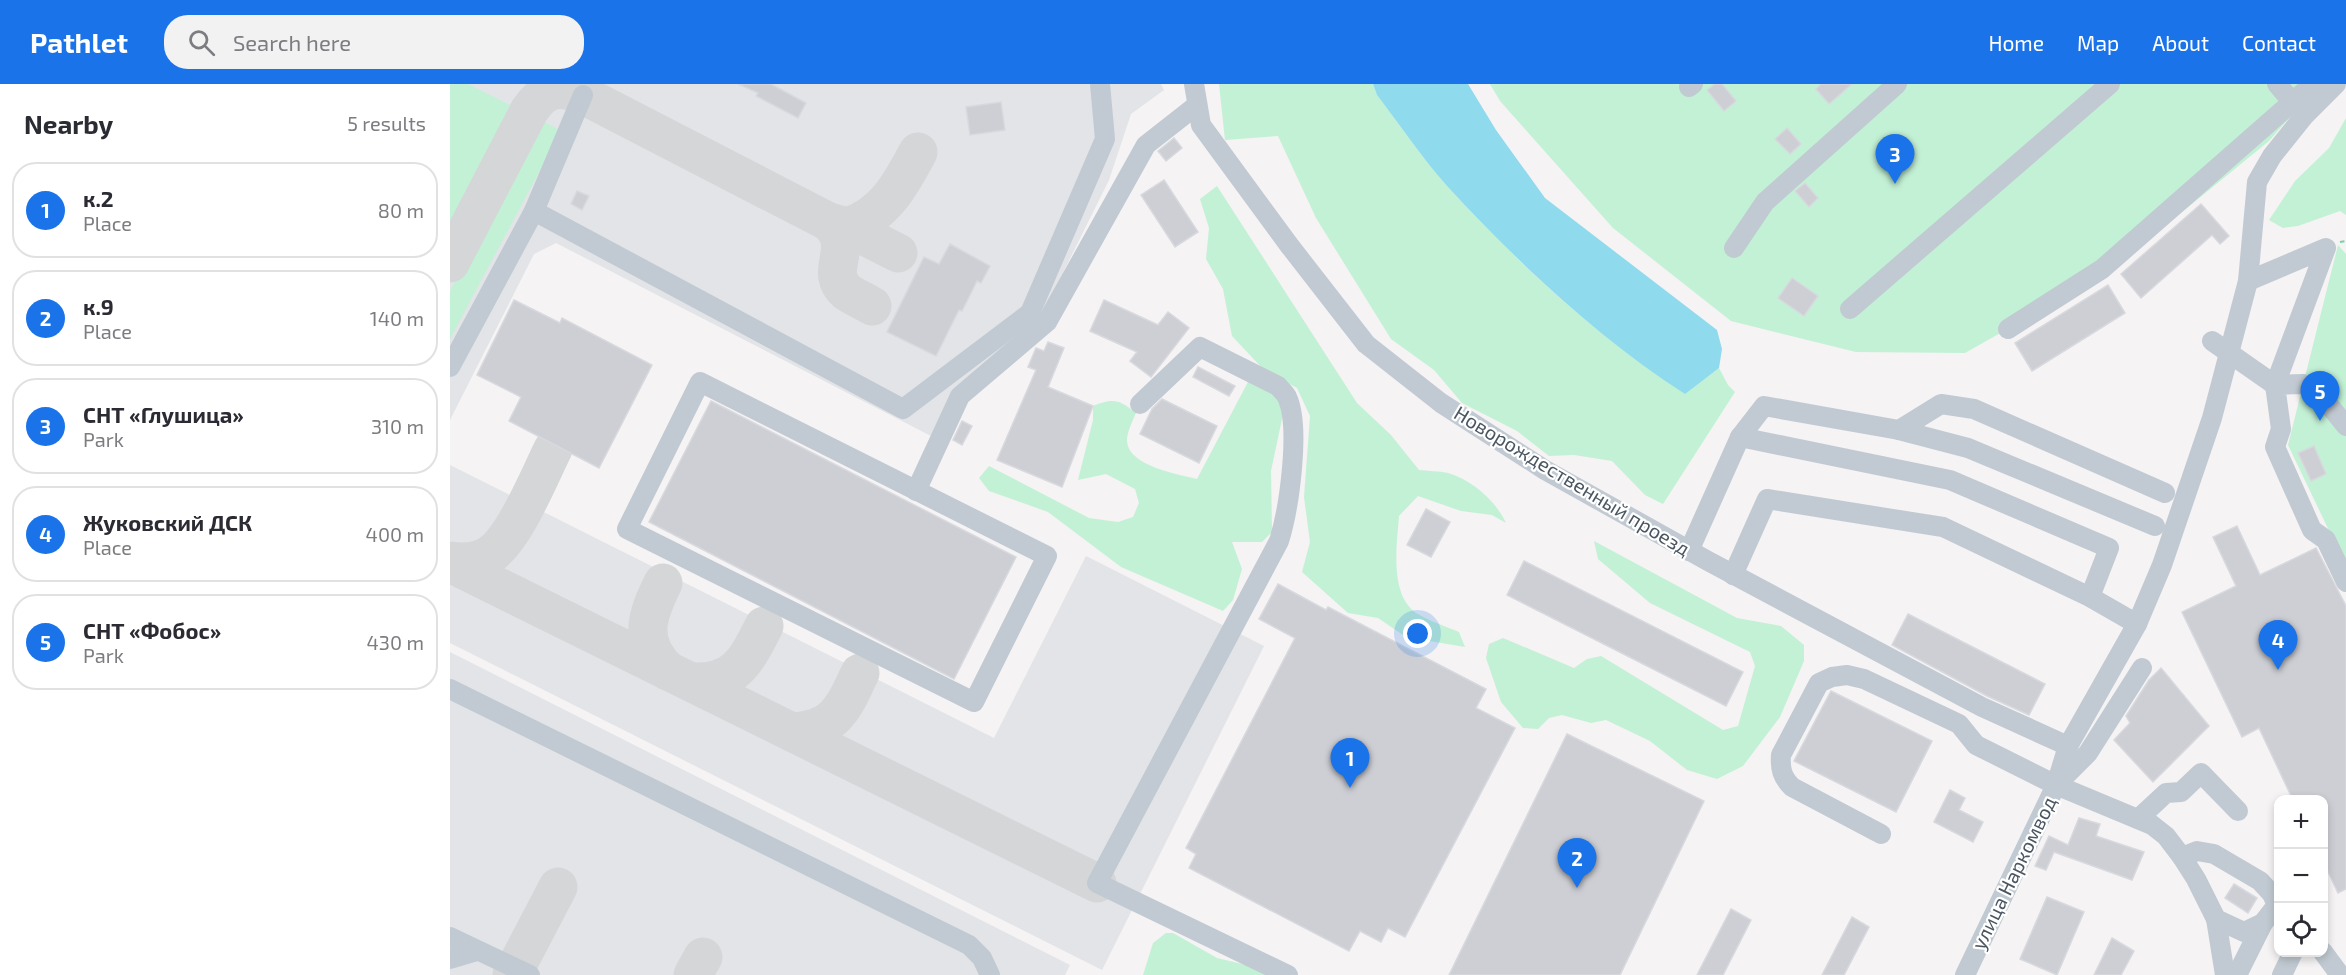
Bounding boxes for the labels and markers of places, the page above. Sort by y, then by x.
pin: 3 [1876,135,1914,184]
pin: 5 [2300,372,2340,421]
pin: 4 [2258,620,2298,670]
pin: 1 [1330,738,1370,788]
pin: 2 [1558,838,1596,888]

